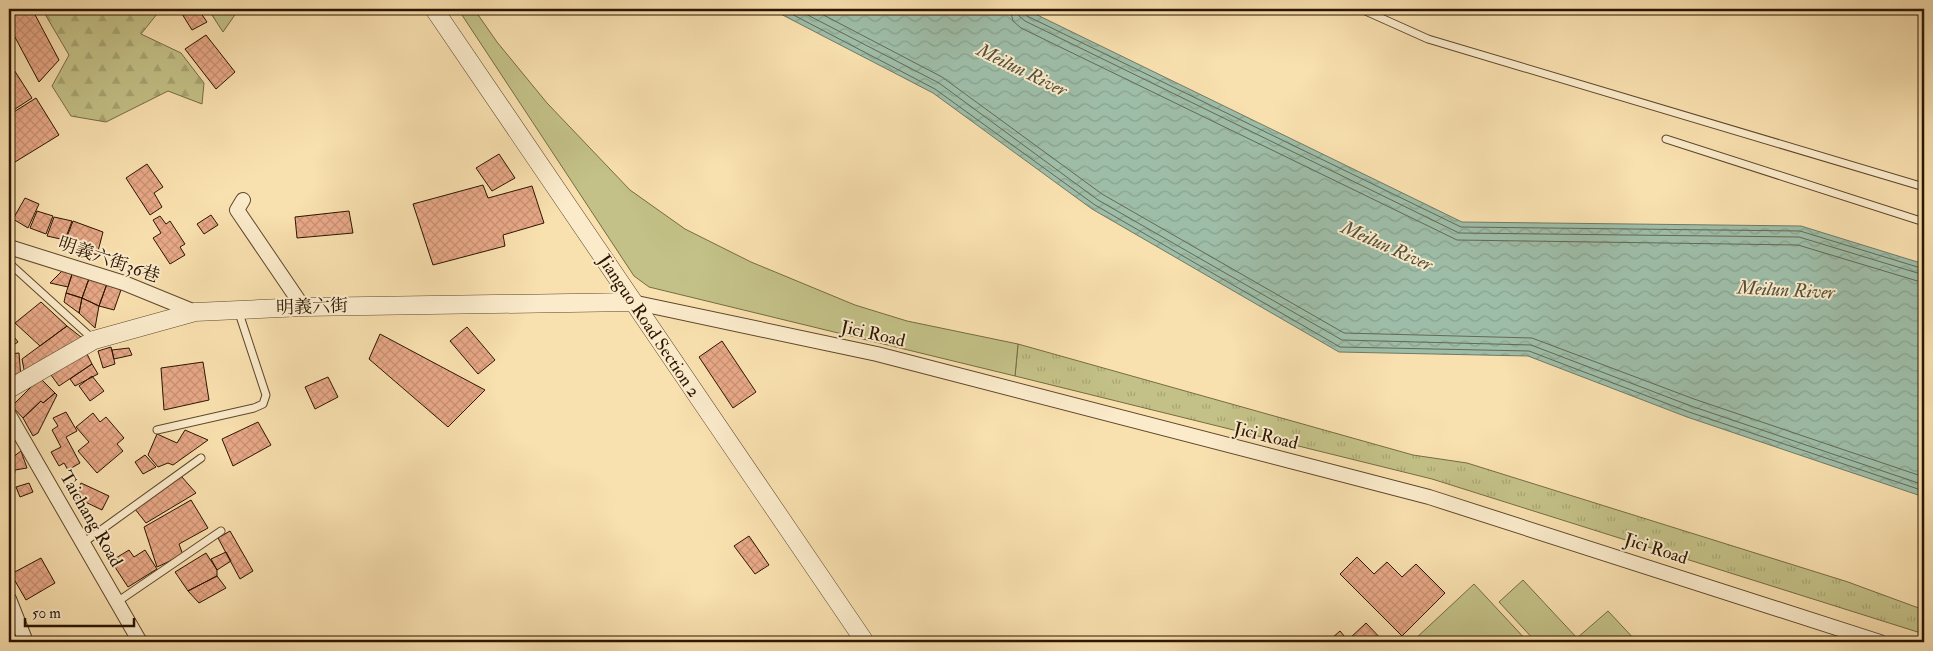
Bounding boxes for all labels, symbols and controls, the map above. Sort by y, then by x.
water label: Meilun River [972,37,1072,103]
water label: Meilun River [1337,215,1437,277]
street label: 明義六街36巷 [55,232,163,288]
street label: Jianguo Road Section 2 [592,250,705,402]
water label: Meilun River [1736,275,1836,305]
street label: 明義六街 [276,294,348,320]
street label: Jici Road [838,315,908,353]
street label: Jici Road [1231,417,1301,455]
street label: Taichang Road [54,467,128,571]
street label: Jici Road [1620,528,1691,570]
scale bar [25,596,134,628]
text: 50 m [32,604,61,623]

